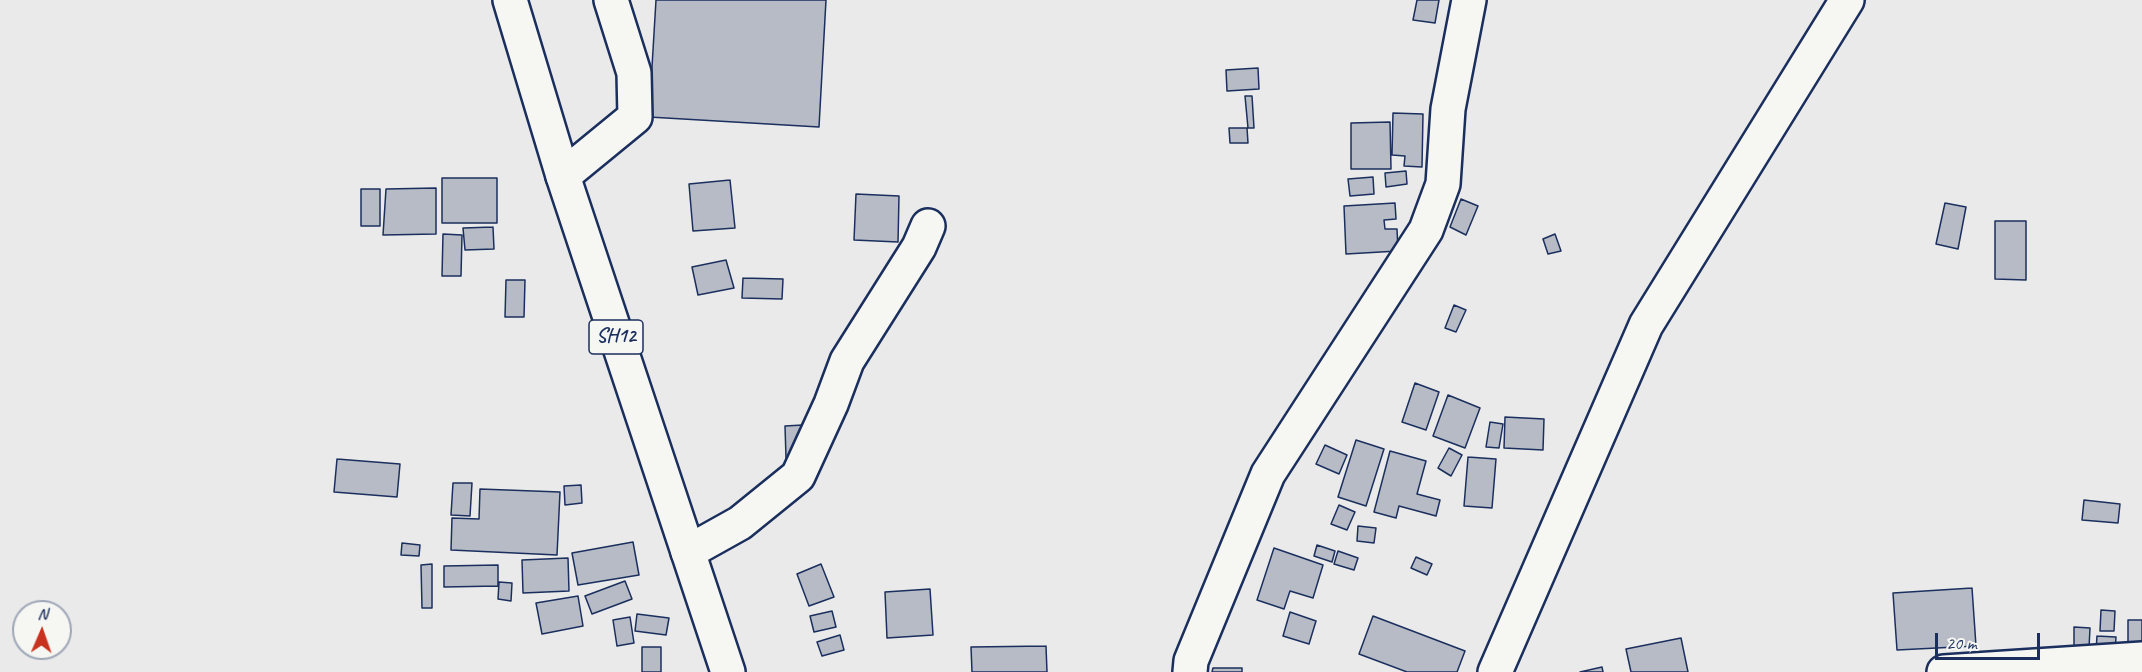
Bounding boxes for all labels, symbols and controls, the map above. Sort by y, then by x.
road number: SH12 [589,320,643,354]
north arrow [12,600,72,660]
text: N [37,604,48,624]
scale bar [1938,621,2043,659]
text: 20 m [1946,632,1977,654]

